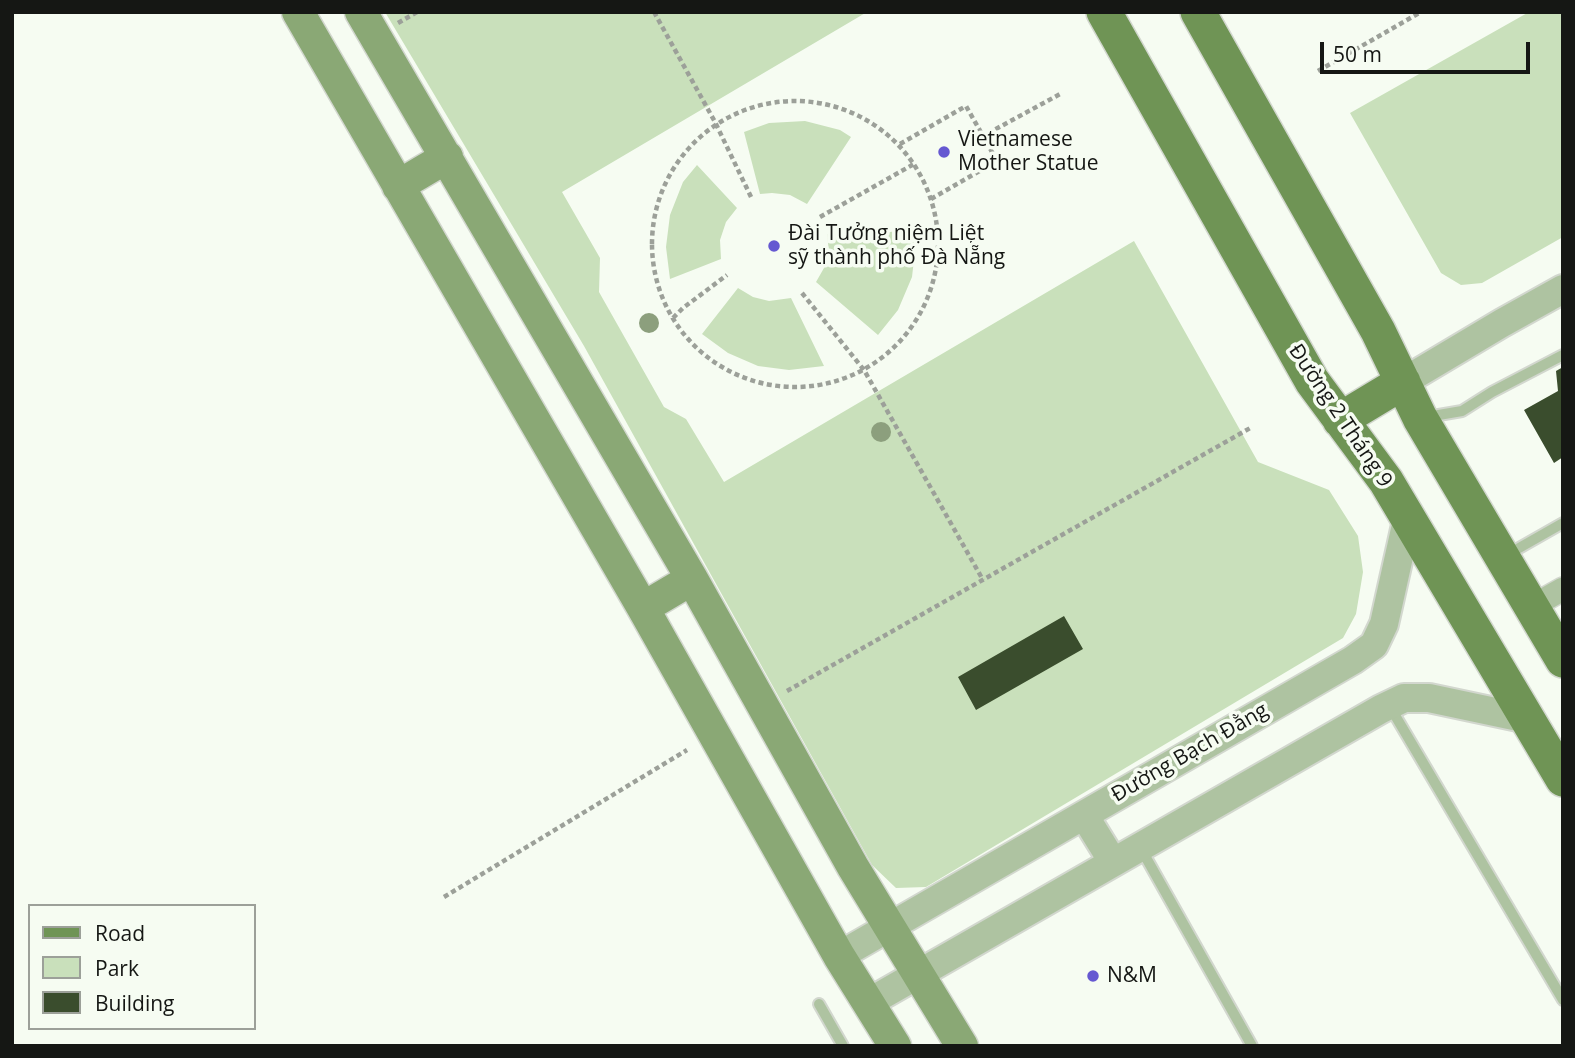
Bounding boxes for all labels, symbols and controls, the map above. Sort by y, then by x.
scale bar [1323,28,1533,72]
text: 50 m [1333,40,1382,68]
place label: Vietnamese Mother Statue [958,127,1099,177]
marker: Vietnamese Mother Statue [936,144,952,160]
place label: Đài Tưởng niệm Liệt sỹ thành phố Đà Nẵng [788,221,1005,271]
marker: Đài Tưởng niệm Liệt sỹ thành phố Đà Nẵng [766,238,782,254]
street label: Đường 2 Tháng 9 [1283,340,1397,492]
street label: Đường Bạch Đằng [1107,698,1273,808]
legend [28,904,256,1030]
text: Road [95,919,145,947]
text: Park [95,954,139,982]
place label: N&M [1107,963,1157,989]
marker: N&M [1085,968,1101,984]
text: Building [95,989,174,1017]

